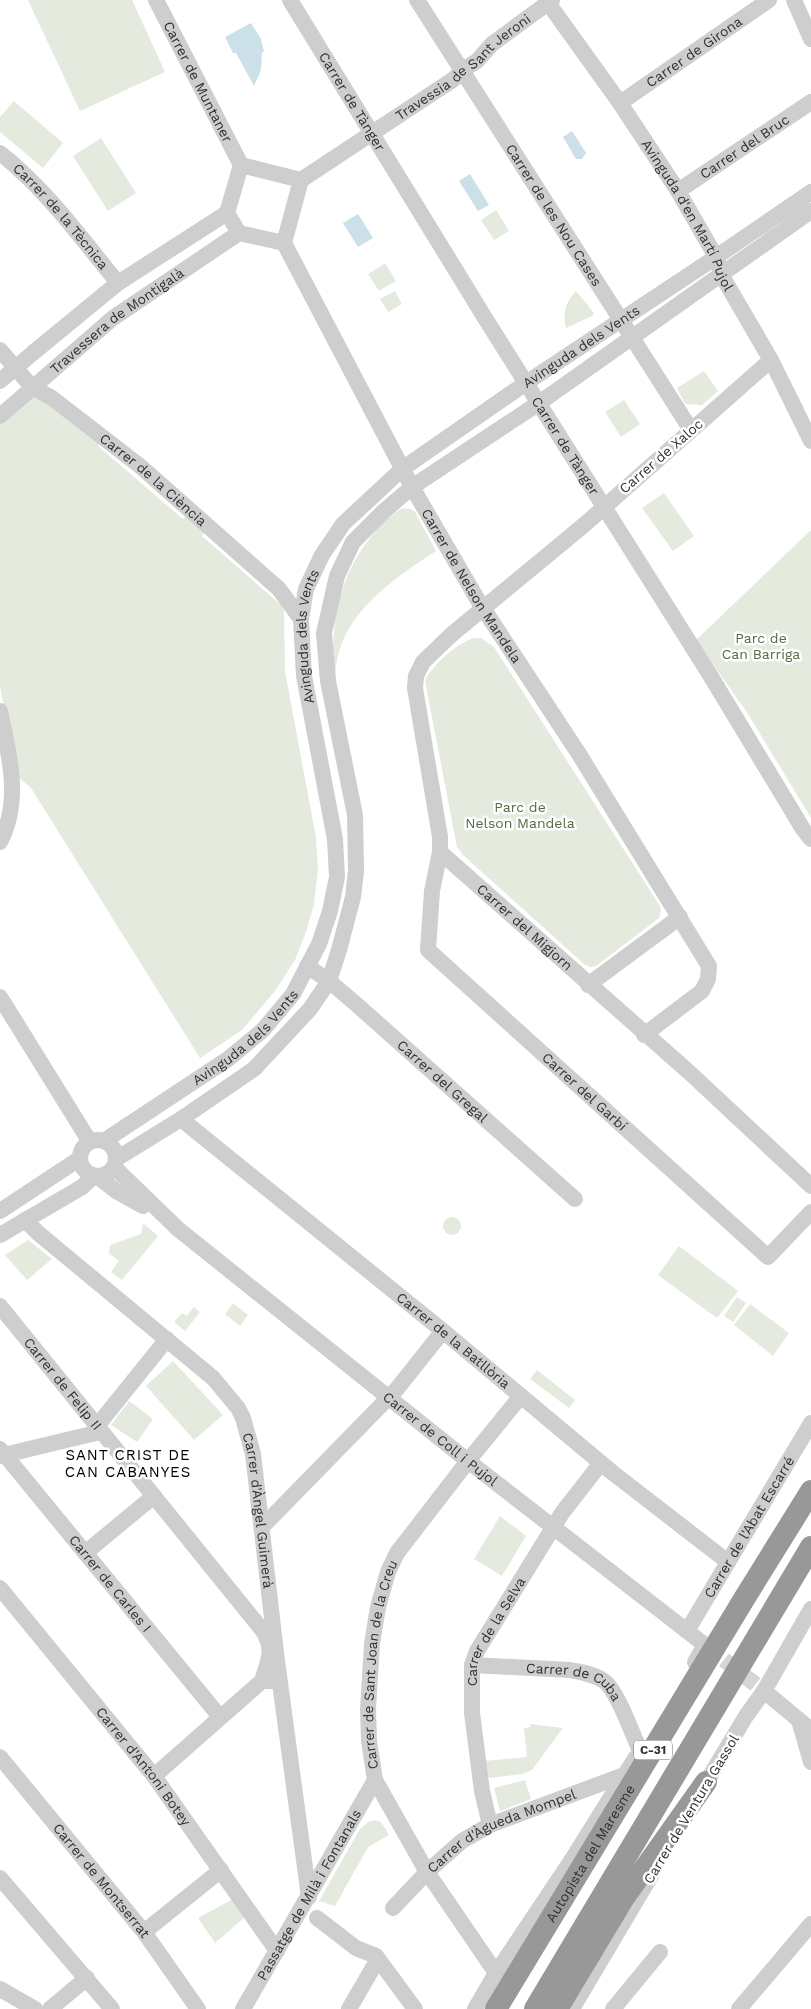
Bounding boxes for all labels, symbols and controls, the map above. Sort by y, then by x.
street label: Travessia de Sant Jeroni [392,10,534,123]
street label: Carrer de Girona [643,13,745,91]
street label: Carrer de Muntaner [160,19,236,145]
street label: Carrer de Tànger [316,49,389,154]
street label: Carrer del Bruc [697,111,792,182]
street label: Avinguda d'en Martí Pujol [638,136,737,294]
street label: Carrer de les Nou Cases [503,141,605,289]
street label: Carrer de la Tècnica [10,160,112,273]
street label: Travessera de Montigalà [47,265,187,377]
street label: Avinguda dels Vents [520,302,643,391]
street label: Carrer de Tànger [529,394,603,498]
street label: Carrer de Xaloc [616,415,706,497]
street label: Carrer de la Ciència [97,430,210,529]
street label: Carrer de Nelson Mandela [418,506,525,666]
street label: Avinguda dels Vents [293,566,322,705]
park label: Parc de Can Barriga [722,630,800,662]
park label: Parc de Nelson Mandela [465,799,575,831]
street label: Carrer del Migjorn [474,881,576,974]
street label: Avinguda dels Vents [189,986,301,1088]
street label: Carrer del Gregal [394,1037,492,1126]
street label: Carrer del Garbí [539,1049,631,1134]
street label: Carrer de la Batllòria [393,1289,514,1392]
street label: Carrer de Felip II [21,1334,105,1433]
street label: Carrer de Coll i Pujol [380,1388,501,1489]
street label: Carrer d'Àngel Guimerà [239,1431,277,1589]
district label: SANT CRIST DE CAN CABANYES [65,1446,191,1481]
street label: Carrer de l'Abat Escarré [701,1453,797,1601]
street label: Carrer de Carles I [66,1532,155,1635]
street label: Carrer de Sant Joan de la Creu [360,1557,401,1770]
street label: Carrer de la Selva [464,1574,529,1686]
street label: Carrer de Cuba [526,1660,625,1704]
street label: Carrer d'Antoni Botey [93,1704,195,1829]
street label: Carrer de Ventura Gassol [640,1731,742,1886]
road number: C-31 [634,1740,672,1760]
street label: Autopista del Maresme [543,1782,638,1925]
street label: Carrer d'Àgueda Mompel [424,1785,579,1876]
street label: Passatge de Milà i Fontanals [253,1806,364,1983]
street label: Carrer de Montserrat [50,1820,154,1941]

